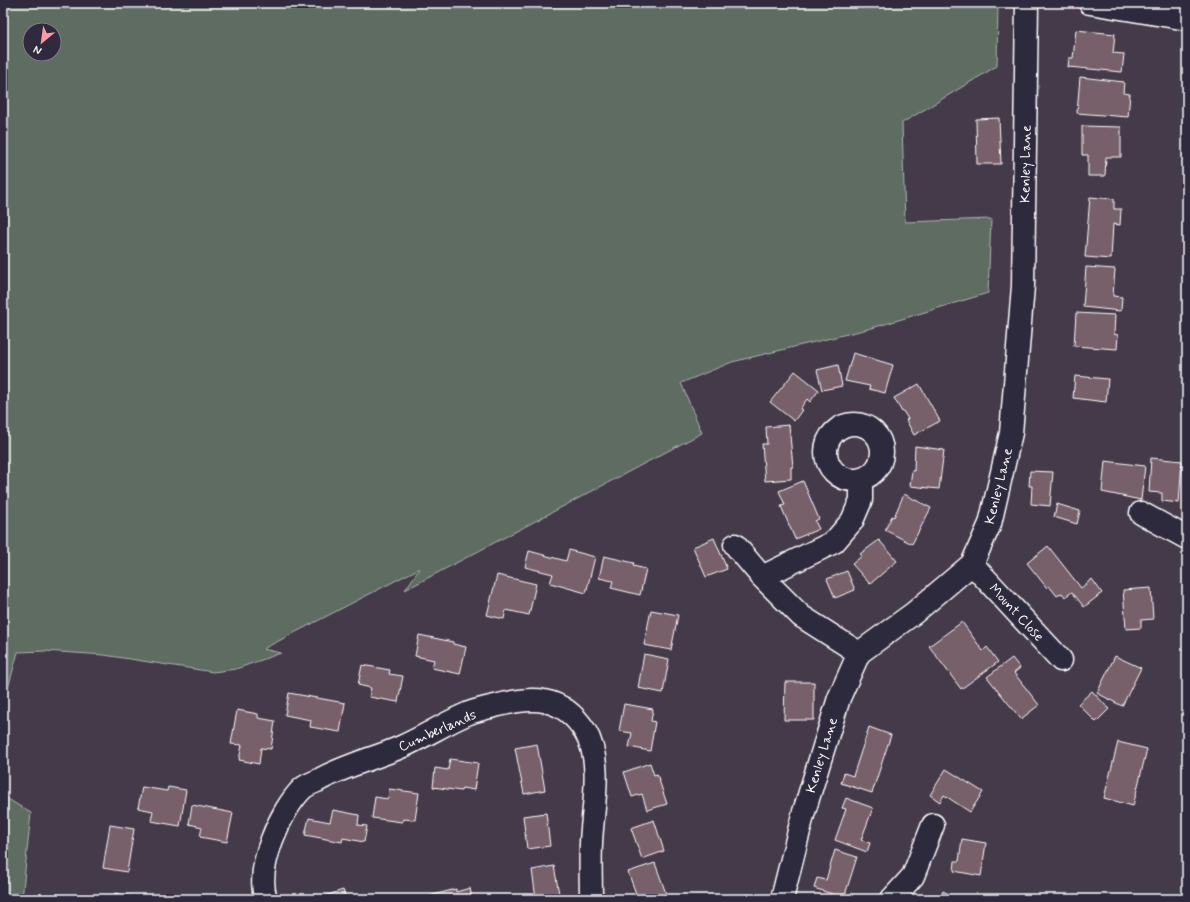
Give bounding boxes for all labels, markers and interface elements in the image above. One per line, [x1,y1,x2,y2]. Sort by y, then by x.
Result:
north arrow [22,22,62,62]
text: N [31,42,44,58]
street label: Kenley Lane [1016,125,1036,203]
street label: Kenley Lane [981,446,1017,526]
street label: Mount Close [985,580,1048,645]
street label: Cumberlands [396,706,479,756]
street label: Kenley Lane [802,715,842,795]

